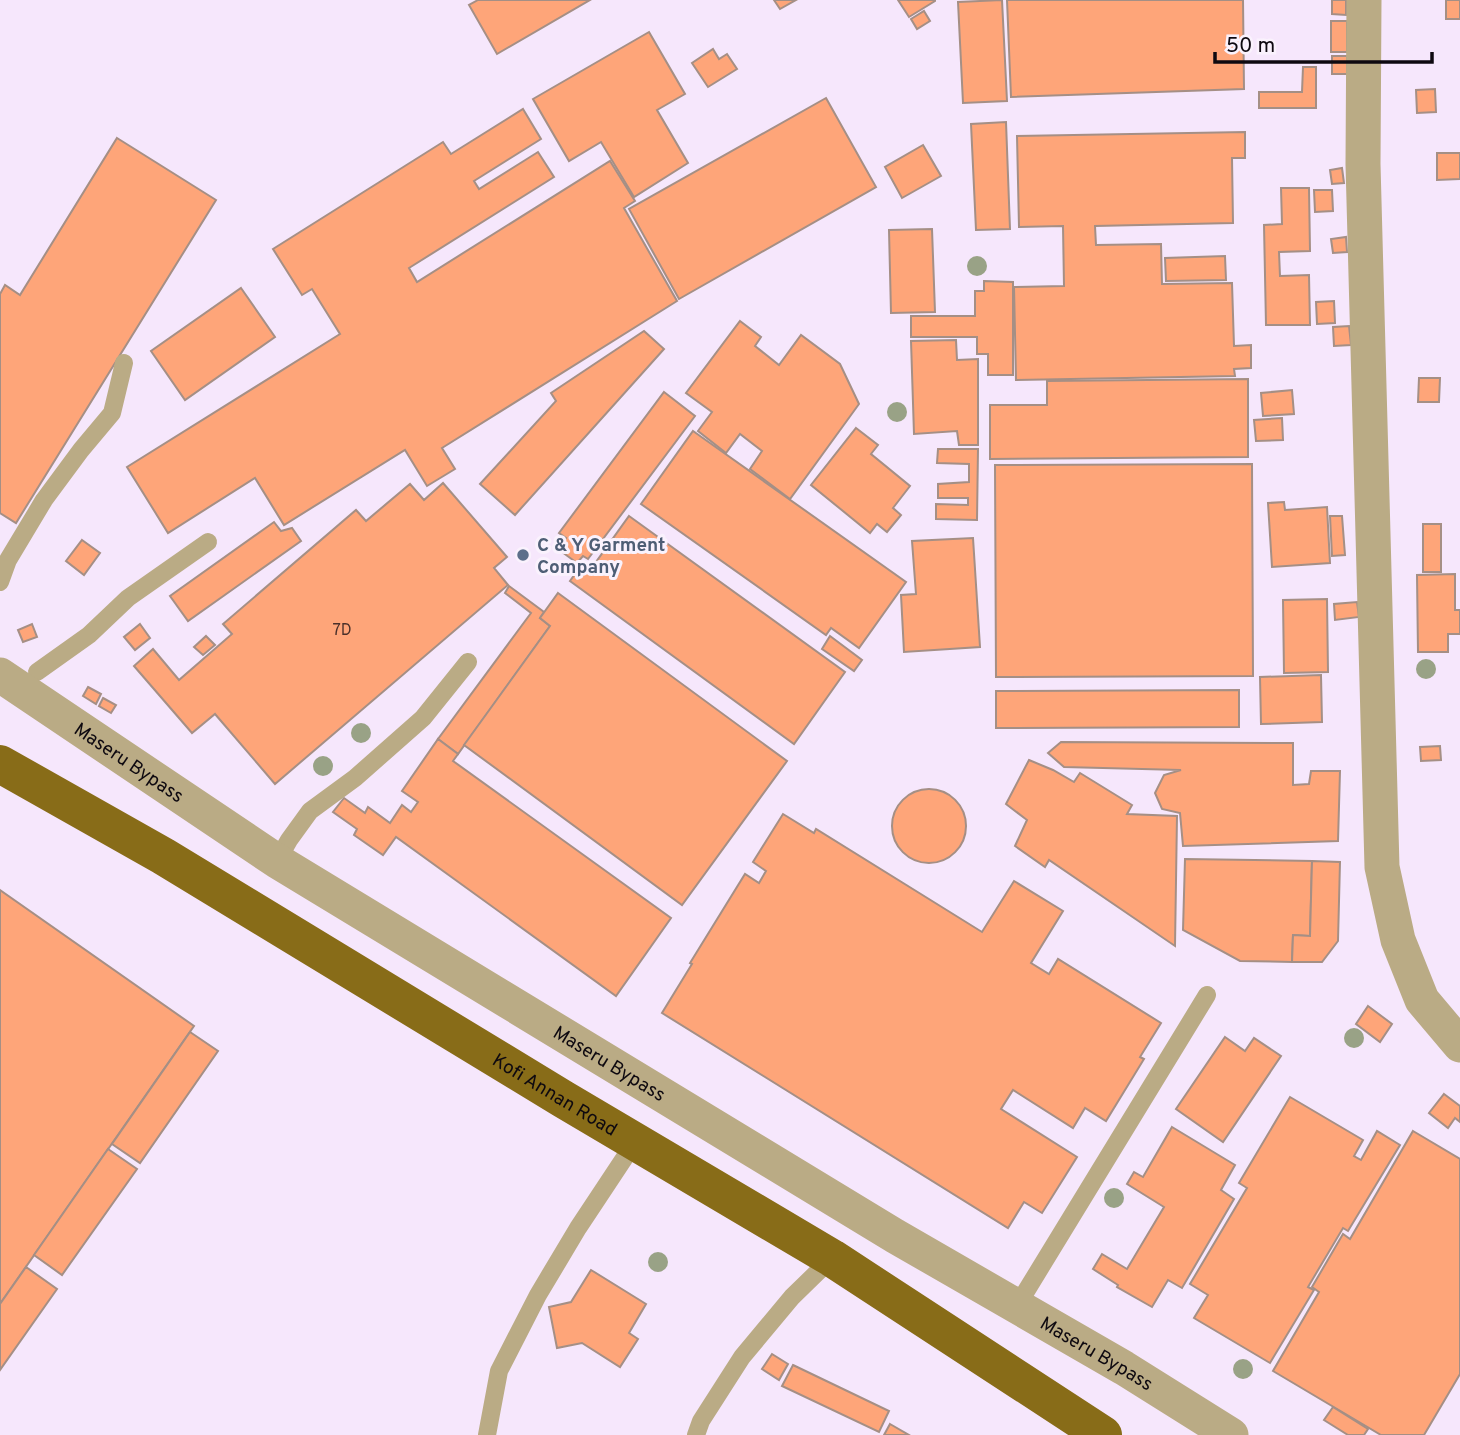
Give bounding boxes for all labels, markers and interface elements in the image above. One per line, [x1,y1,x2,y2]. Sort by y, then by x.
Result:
scale bar [1215,21,1432,65]
text: 50 m [1226,33,1275,60]
place label: C & Y Garment Company [537,534,665,580]
marker: C & Y Garment Company [515,547,531,563]
house number: 7D [332,621,352,641]
street label: Maseru Bypass [69,718,188,809]
street label: Maseru Bypass [548,1021,669,1108]
street label: Kofi Annan Road [487,1049,621,1142]
street label: Maseru Bypass [1035,1312,1157,1397]

